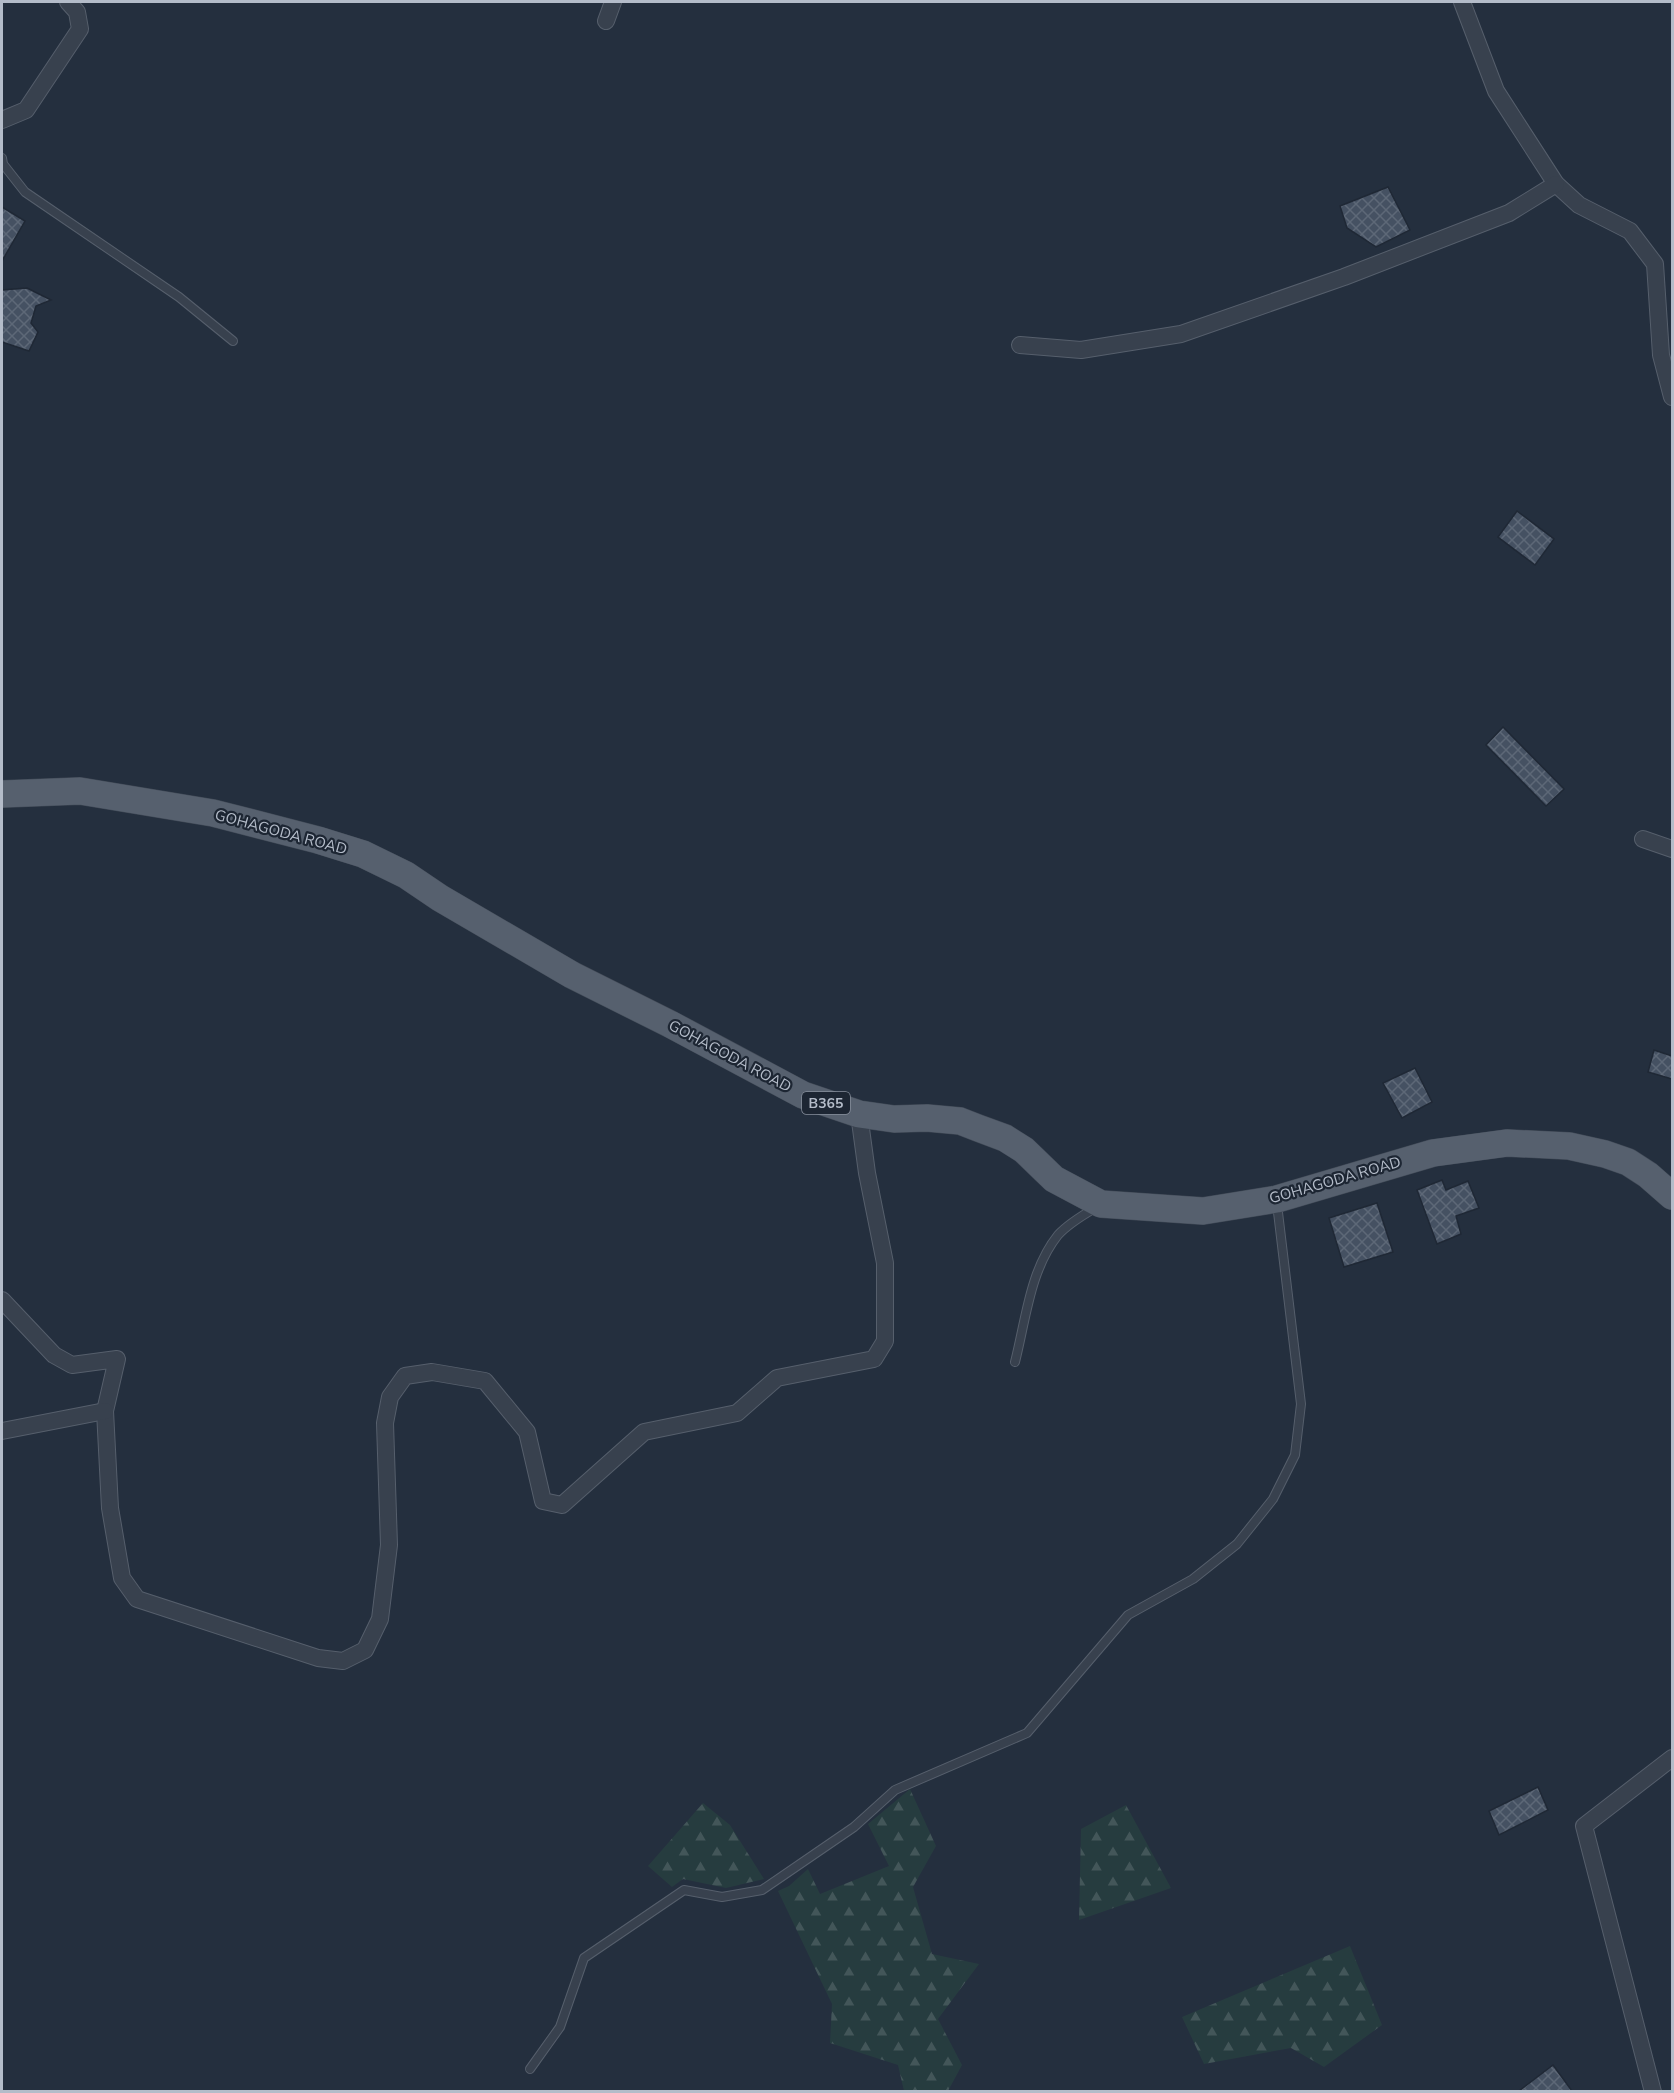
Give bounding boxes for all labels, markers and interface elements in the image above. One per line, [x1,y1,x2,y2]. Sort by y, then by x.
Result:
street label: GOHAGODA ROAD [213,805,349,859]
street label: GOHAGODA ROAD [665,1015,795,1097]
road number: B365 [802,1092,850,1114]
street label: GOHAGODA ROAD [1267,1152,1403,1208]

